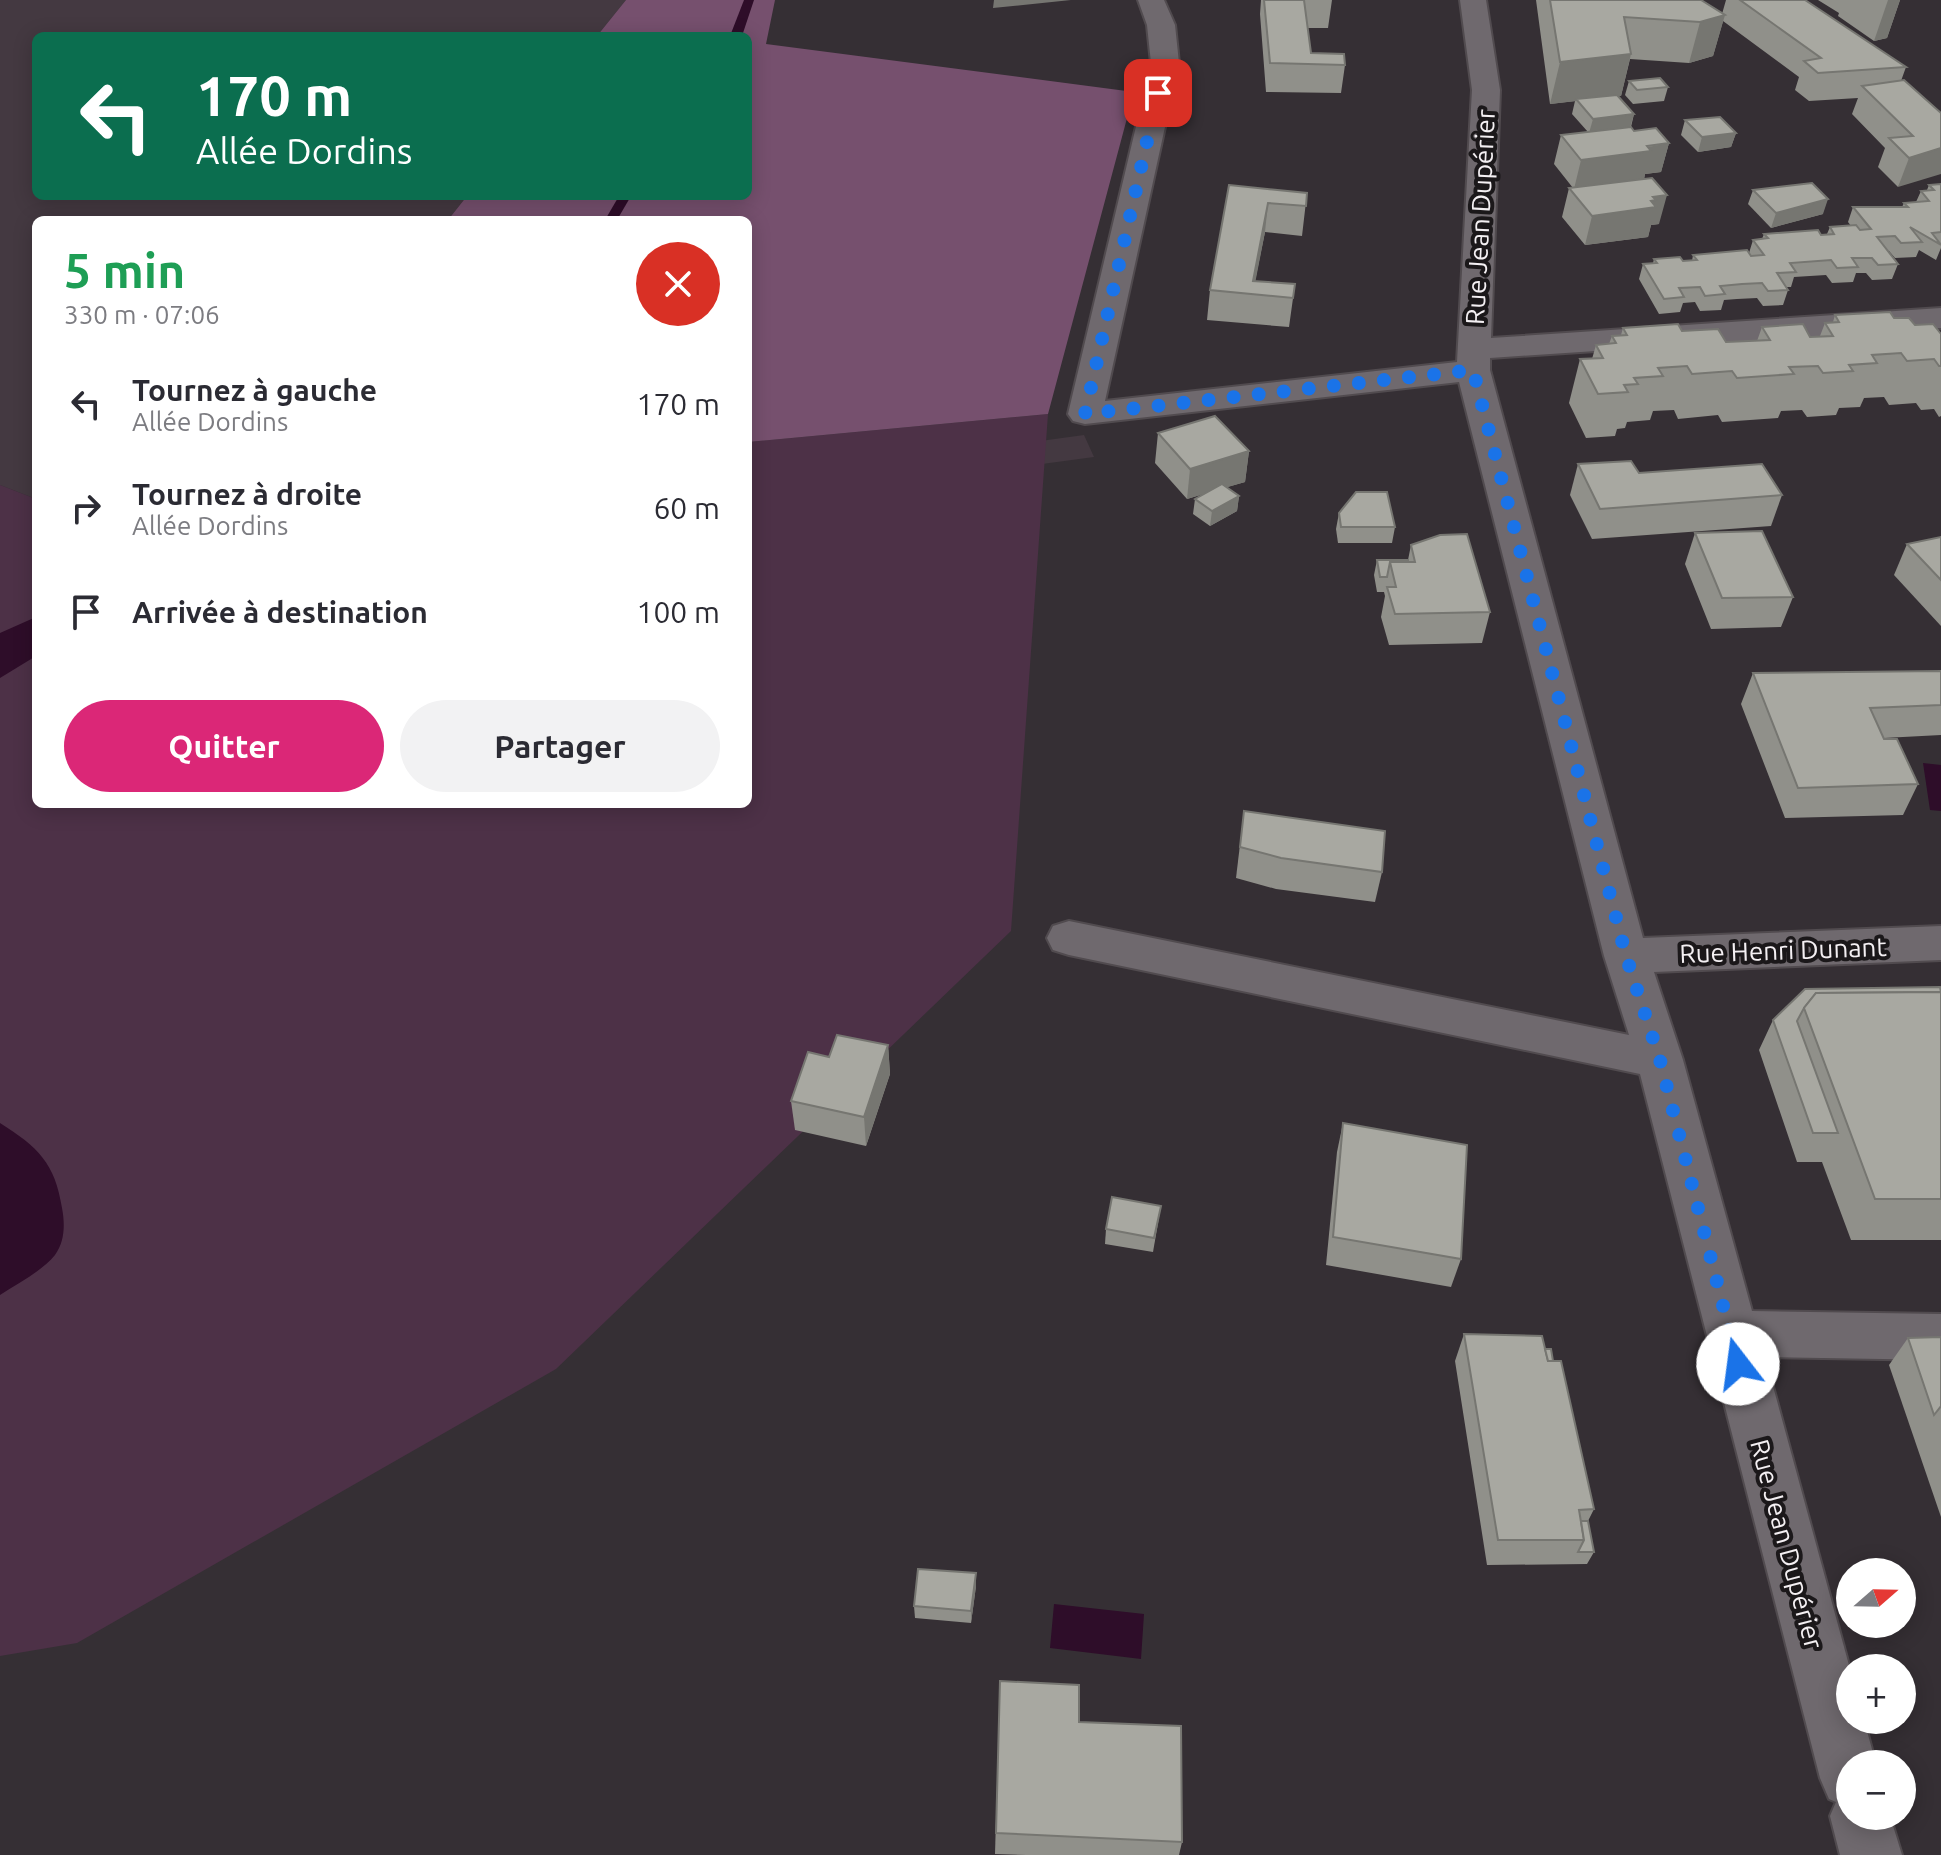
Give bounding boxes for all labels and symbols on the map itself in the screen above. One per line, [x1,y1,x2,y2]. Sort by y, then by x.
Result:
pin [1124,59,1192,127]
street label: Rue Jean Dupérier [1460,108,1500,326]
street label: Rue Henri Dunant [1679,932,1887,968]
position arrow [1696,1322,1780,1406]
street label: Rue Jean Dupérier [1745,1436,1829,1652]
north arrow [1836,1558,1916,1638]

